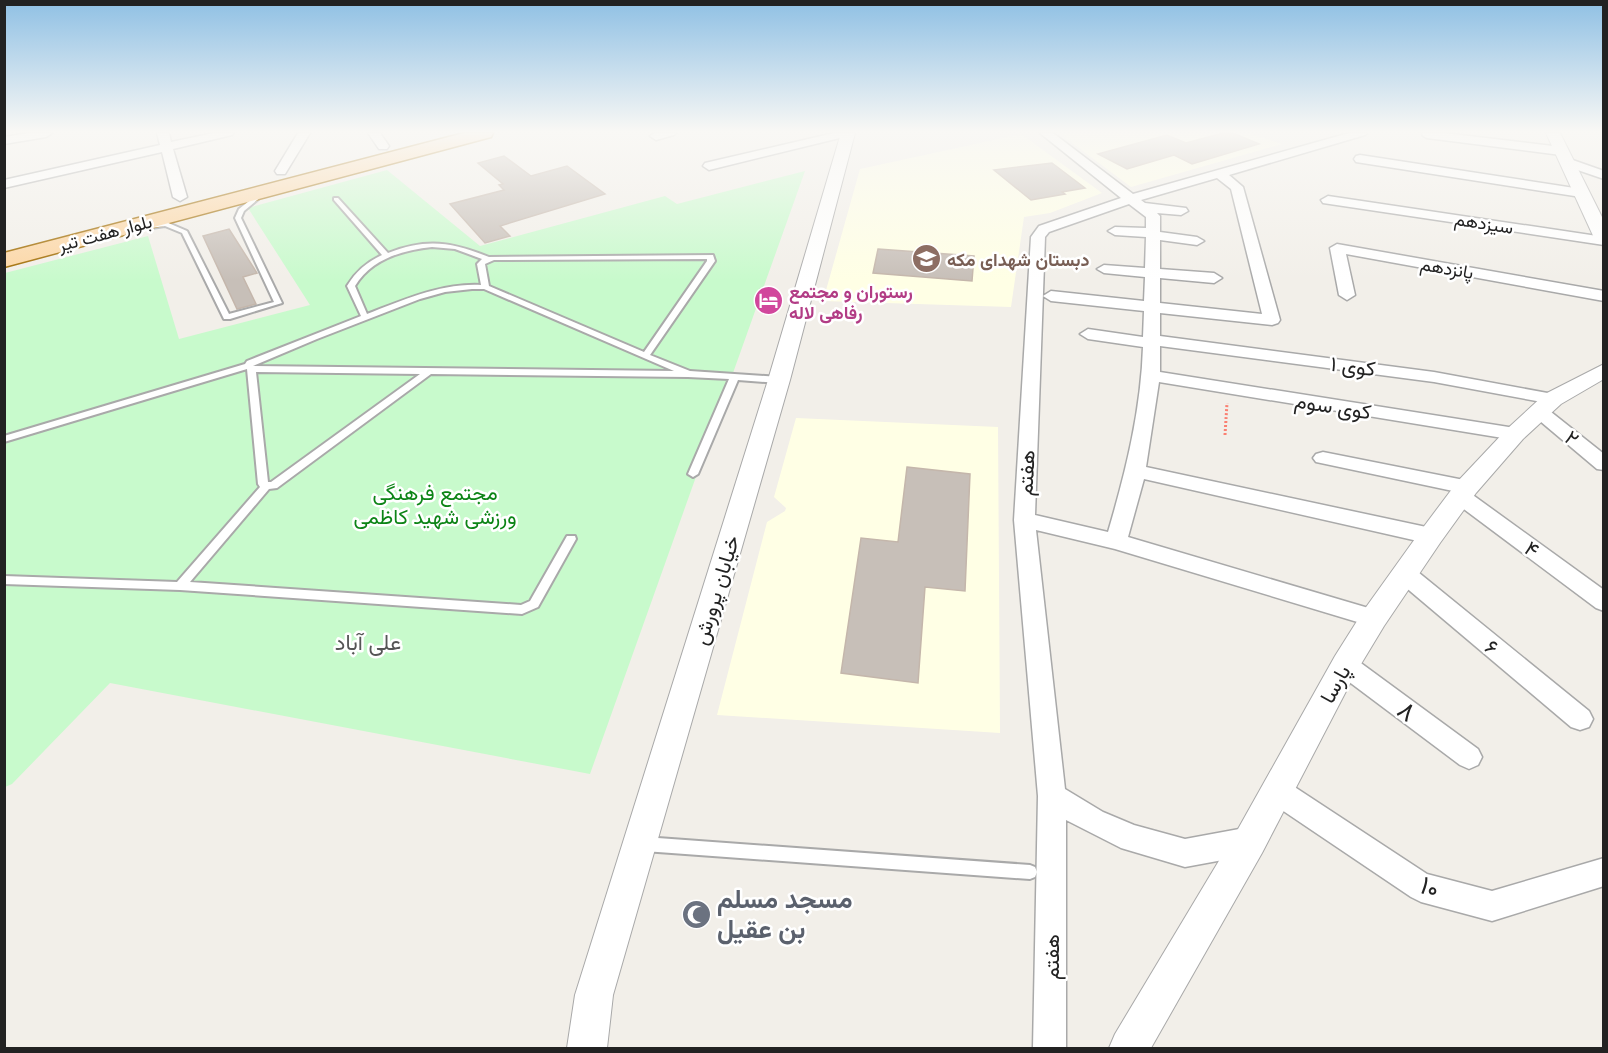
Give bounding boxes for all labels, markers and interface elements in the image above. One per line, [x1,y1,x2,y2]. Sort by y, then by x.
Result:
street label: سیزدهم [1453,207,1515,240]
street label: بلوار هفت تیر [54,209,155,257]
school or university icon: دبستان شهدای مکه [910,243,942,275]
place label: دبستان شهدای مکه [947,248,1089,271]
street label: پانزدهم [1418,252,1475,285]
place label: رستوران و مجتمع رفاهی لاله [789,280,913,324]
hotel icon: رستوران و مجتمع رفاهی لاله [752,285,784,317]
street label: کوی ۱ [1329,350,1377,382]
street label: کوی سوم [1293,387,1373,426]
street label: ۲ [1559,424,1585,452]
street label: هفتم [1011,449,1042,497]
park label: مجتمع فرهنگی ورزشی شهید کاظمی [353,479,517,530]
street label: خیابان پرورش [687,532,746,648]
street label: ۴ [1519,535,1545,563]
district label: علی آباد [335,628,401,656]
street label: ۶ [1479,633,1505,661]
street label: پارسا [1314,660,1357,708]
street label: ۸ [1391,693,1423,729]
street label: ۱۰ [1415,868,1445,906]
place label: مسجد مسلم بن عقیل [717,882,853,946]
mosque icon: مسجد مسلم بن عقیل [680,898,712,930]
street label: هفتم [1038,934,1066,980]

